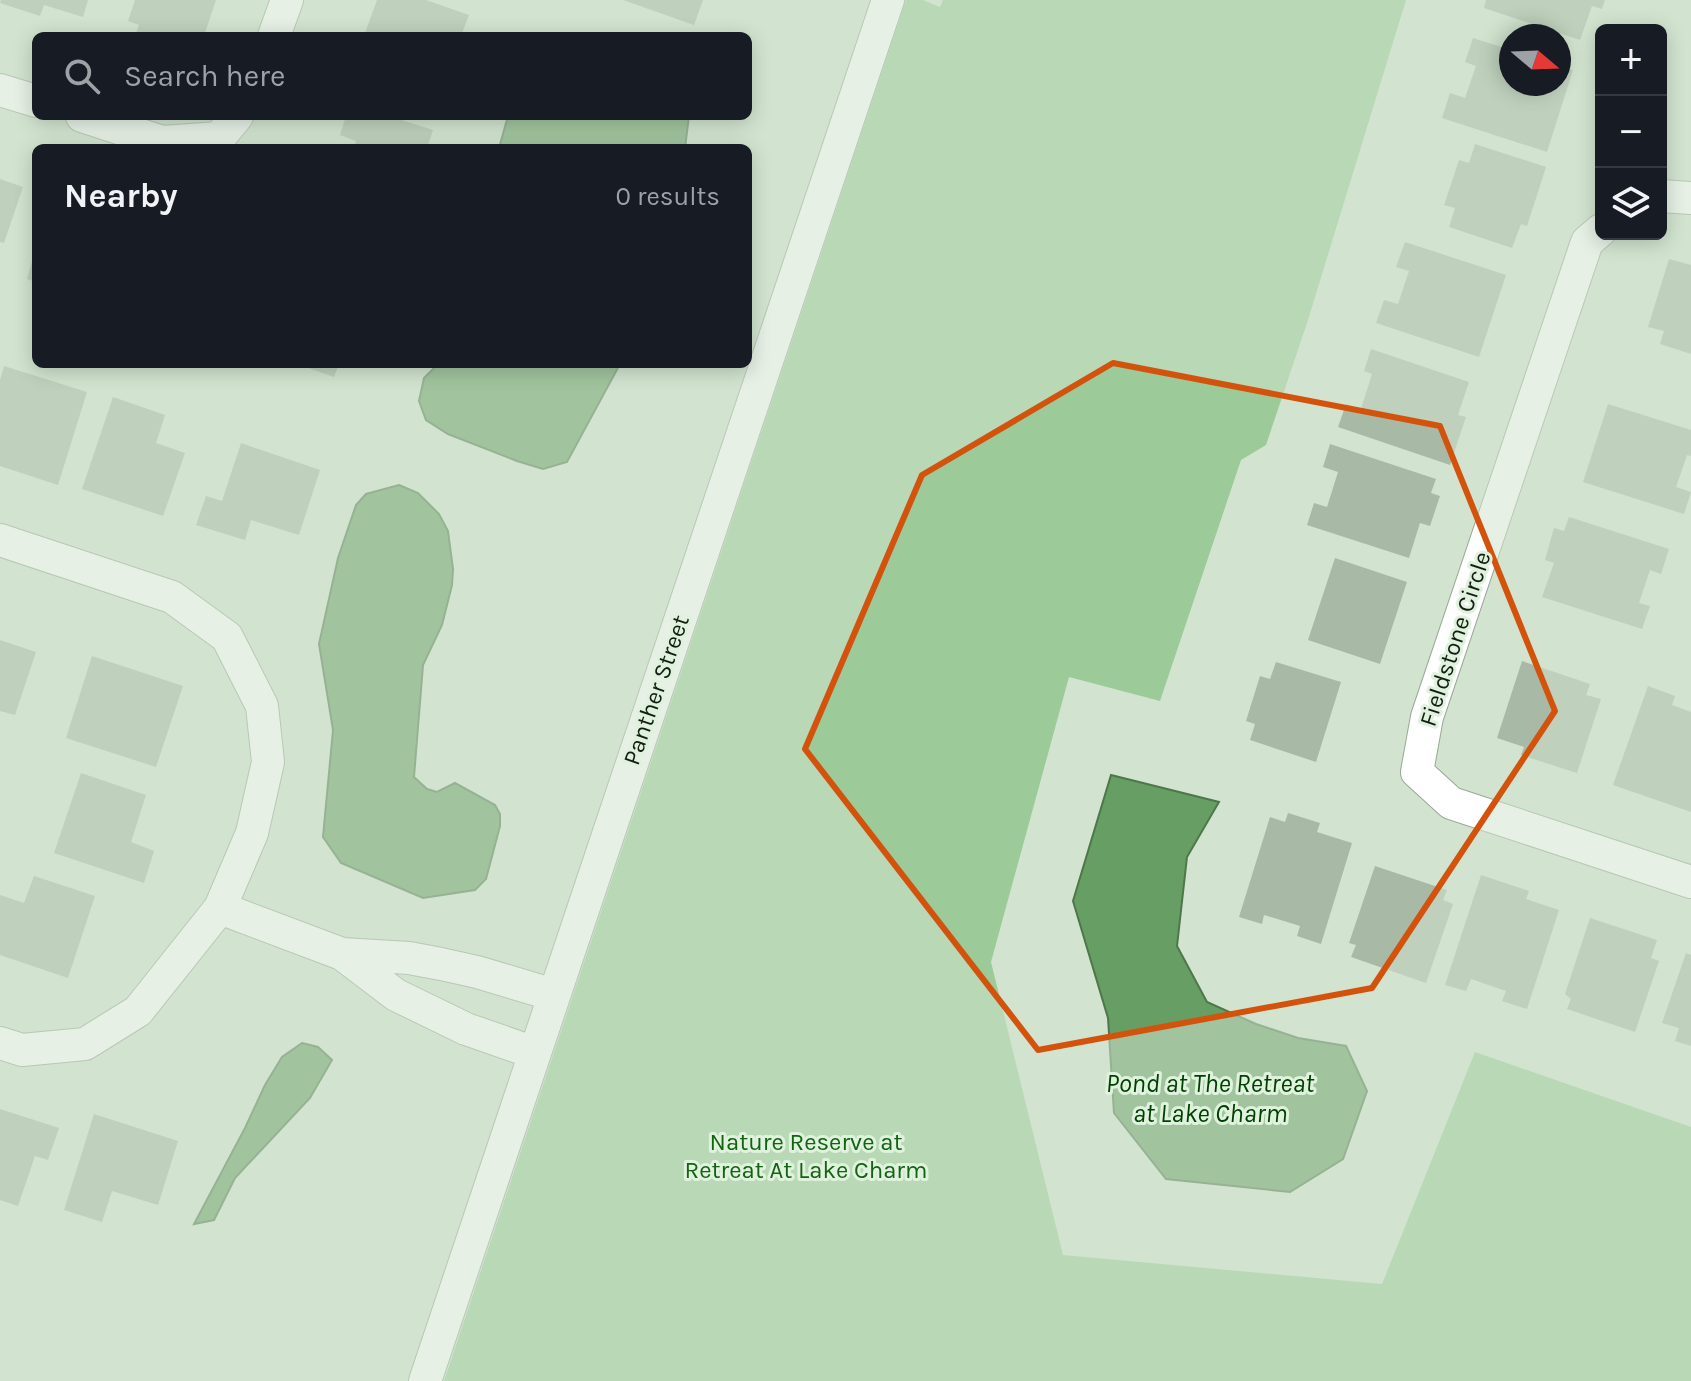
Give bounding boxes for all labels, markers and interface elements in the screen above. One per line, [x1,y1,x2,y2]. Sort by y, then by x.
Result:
north arrow [1499,24,1571,96]
map controls [1595,24,1667,240]
button: + [1595,24,1667,96]
search box [32,32,752,120]
icon: search [60,54,104,98]
text: Search here [124,58,285,94]
button: − [1595,96,1667,168]
button: layers [1595,168,1667,240]
text: Nearby [64,176,178,216]
text: 0 results [616,181,720,212]
street label: Fieldstone Circle [1414,548,1496,730]
street label: Panther Street [617,611,695,769]
water label: Pond at The Retreat at Lake Charm [1106,1068,1315,1129]
park label: Nature Reserve at Retreat At Lake Charm [684,1128,928,1184]

